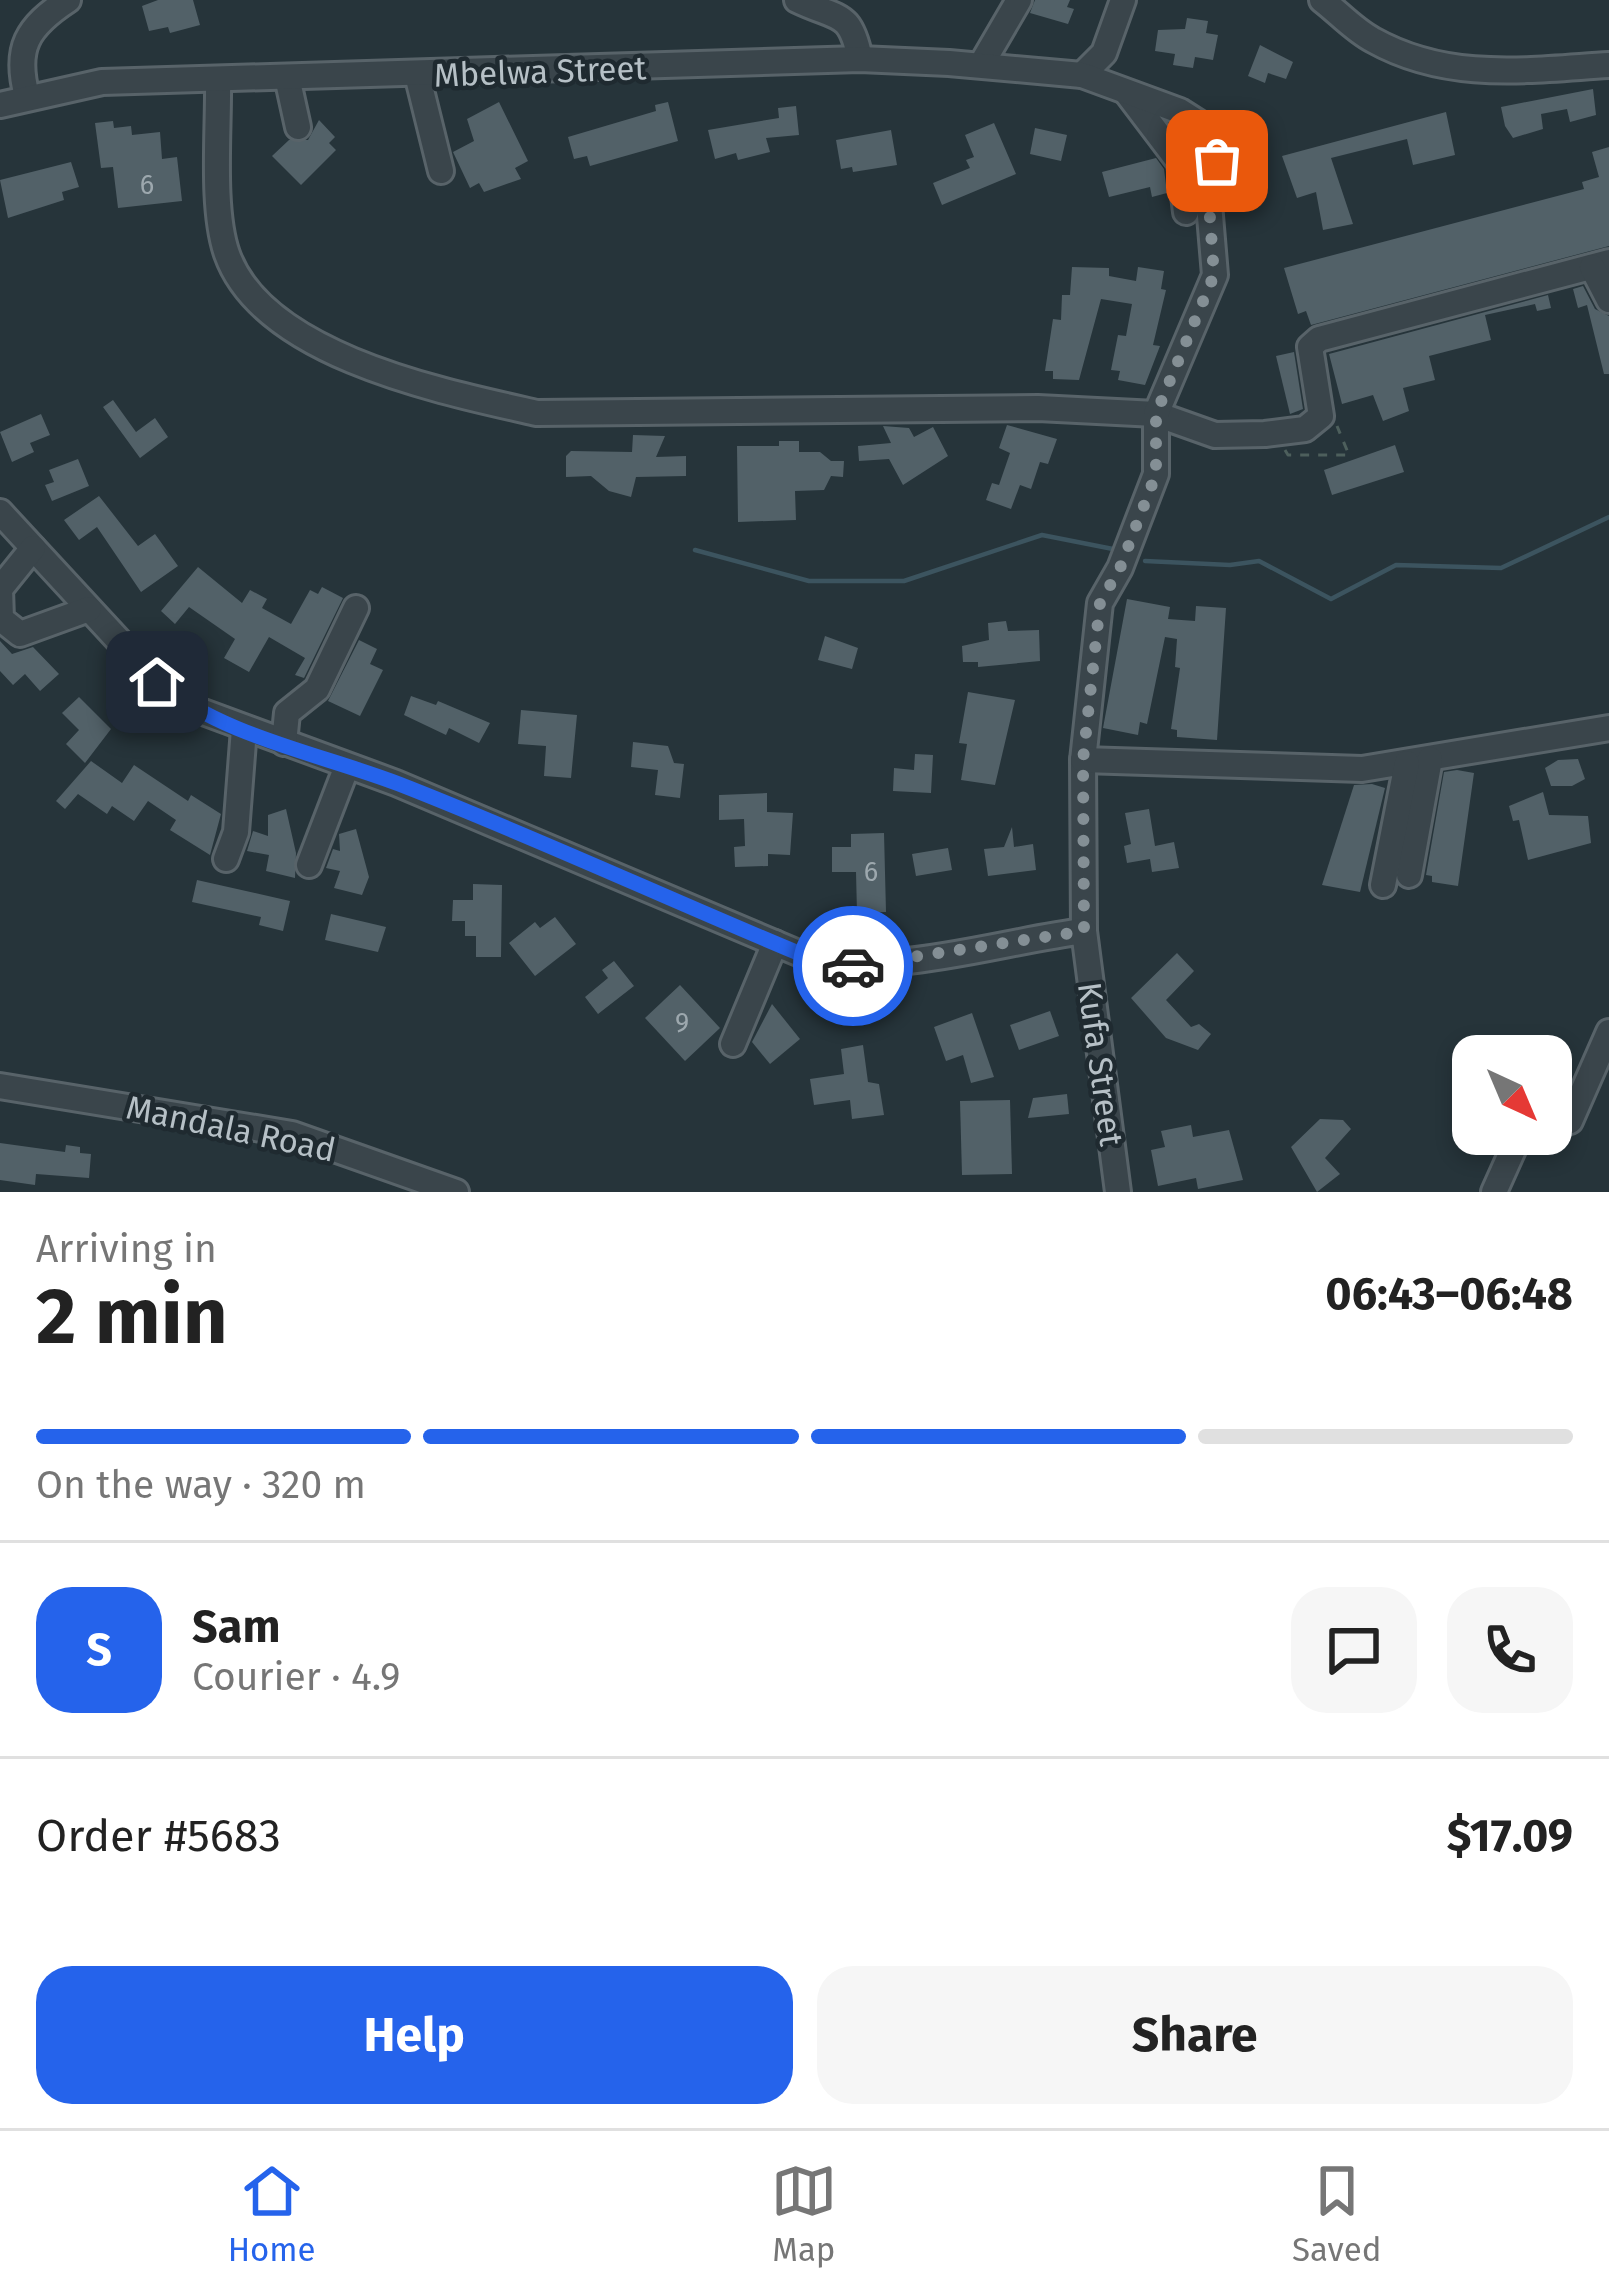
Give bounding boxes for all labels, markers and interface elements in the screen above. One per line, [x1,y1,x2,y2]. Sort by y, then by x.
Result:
street label: Mbelwa Street [433,48,647,96]
pin [1166,110,1268,212]
icon: bag [1184,128,1250,194]
house number: 6 [140,169,154,201]
pin [106,631,208,733]
icon: home [124,649,190,715]
house number: 6 [864,856,878,888]
courier [793,906,913,1026]
icon: car [820,933,886,999]
street label: Kufa Street [1069,980,1131,1149]
house number: 9 [675,1007,689,1039]
north arrow [1452,1035,1572,1155]
map controls [1452,1035,1572,1155]
street label: Mandala Road [123,1087,339,1171]
text: Arriving in [36,1226,217,1272]
text: 06:43–06:48 [1325,1267,1573,1321]
text: 2 min [36,1270,228,1364]
text: On the way · 320 m [36,1462,366,1508]
button: chat [1291,1587,1417,1713]
button: phone [1447,1587,1573,1713]
text: Sam [192,1600,280,1654]
text: S [86,1623,112,1677]
text: Courier · 4.9 [192,1654,401,1700]
text: Order #5683 [36,1809,281,1863]
text: $17.09 [1447,1809,1573,1863]
button: Help [36,1966,793,2104]
button: Share [817,1966,1573,2104]
tab: Home [228,2158,316,2270]
tab: Map [771,2158,837,2270]
tab: Saved [1292,2158,1381,2270]

